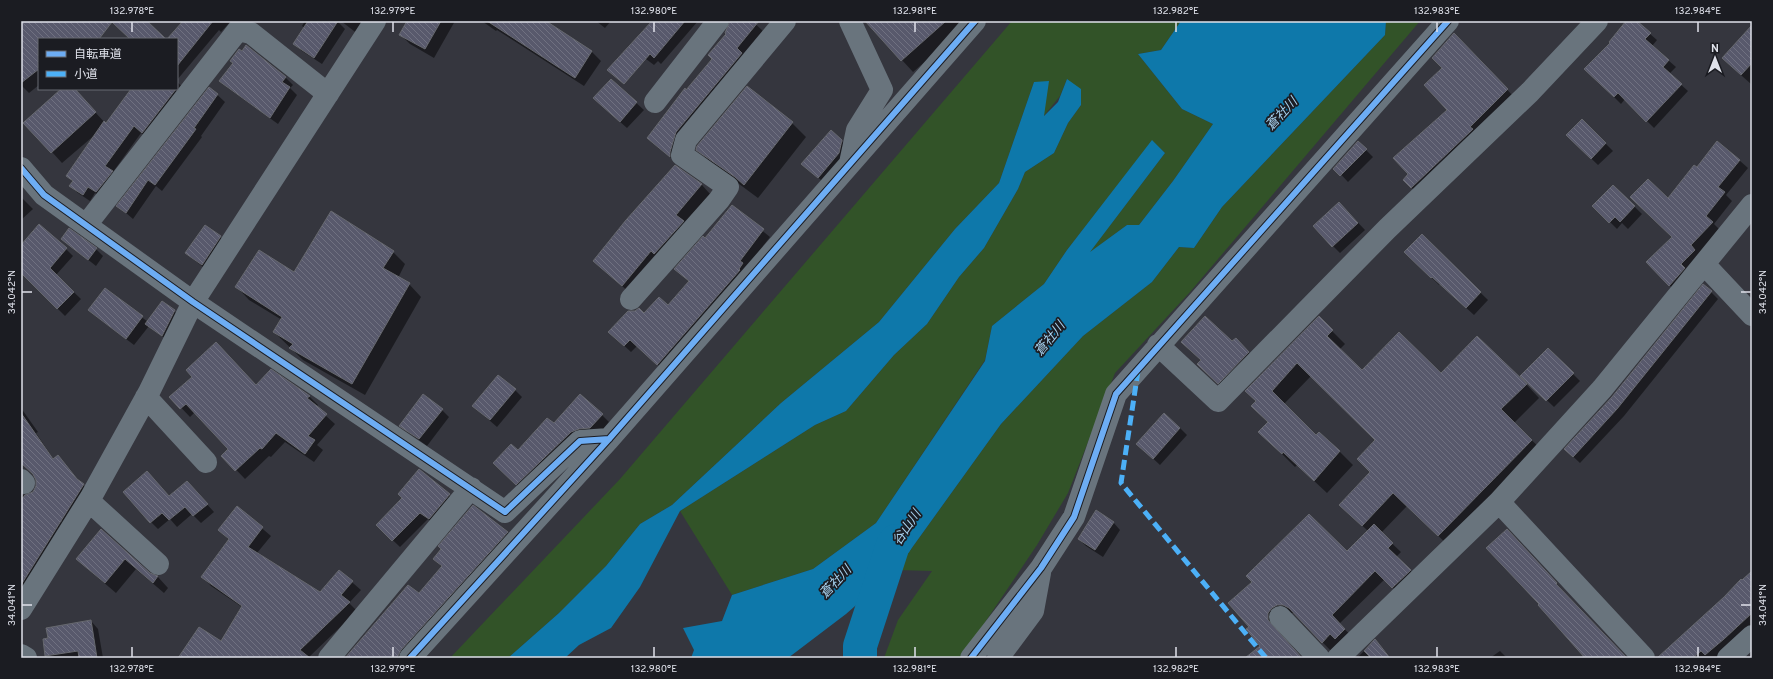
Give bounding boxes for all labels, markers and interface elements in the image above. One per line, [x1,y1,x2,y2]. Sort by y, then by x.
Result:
text: 132.978°E [110,5,154,18]
text: 132.979°E [371,5,415,18]
text: 132.980°E [631,5,677,18]
text: 132.981°E [893,5,937,18]
text: 132.982°E [1153,5,1199,18]
text: 132.983°E [1414,5,1460,18]
text: 132.984°E [1675,5,1721,18]
legend [38,38,178,90]
north arrow [1695,38,1735,78]
text: N [1711,42,1719,56]
text: 自転車道 [74,47,122,63]
text: 小道 [74,67,98,83]
water label: 蒼社川 [1263,93,1303,134]
text: 34.042°N [6,270,19,314]
text: 34.042°N [1757,270,1770,314]
water label: 蒼社川 [1032,318,1070,359]
water label: 谷山川 [890,506,926,549]
water label: 蒼社川 [817,561,857,602]
text: 34.041°N [6,584,19,626]
text: 34.041°N [1757,584,1770,626]
text: 132.978°E [110,663,154,676]
text: 132.979°E [371,663,415,676]
text: 132.980°E [631,663,677,676]
text: 132.981°E [893,663,937,676]
text: 132.982°E [1153,663,1199,676]
text: 132.983°E [1414,663,1460,676]
text: 132.984°E [1675,663,1721,676]

